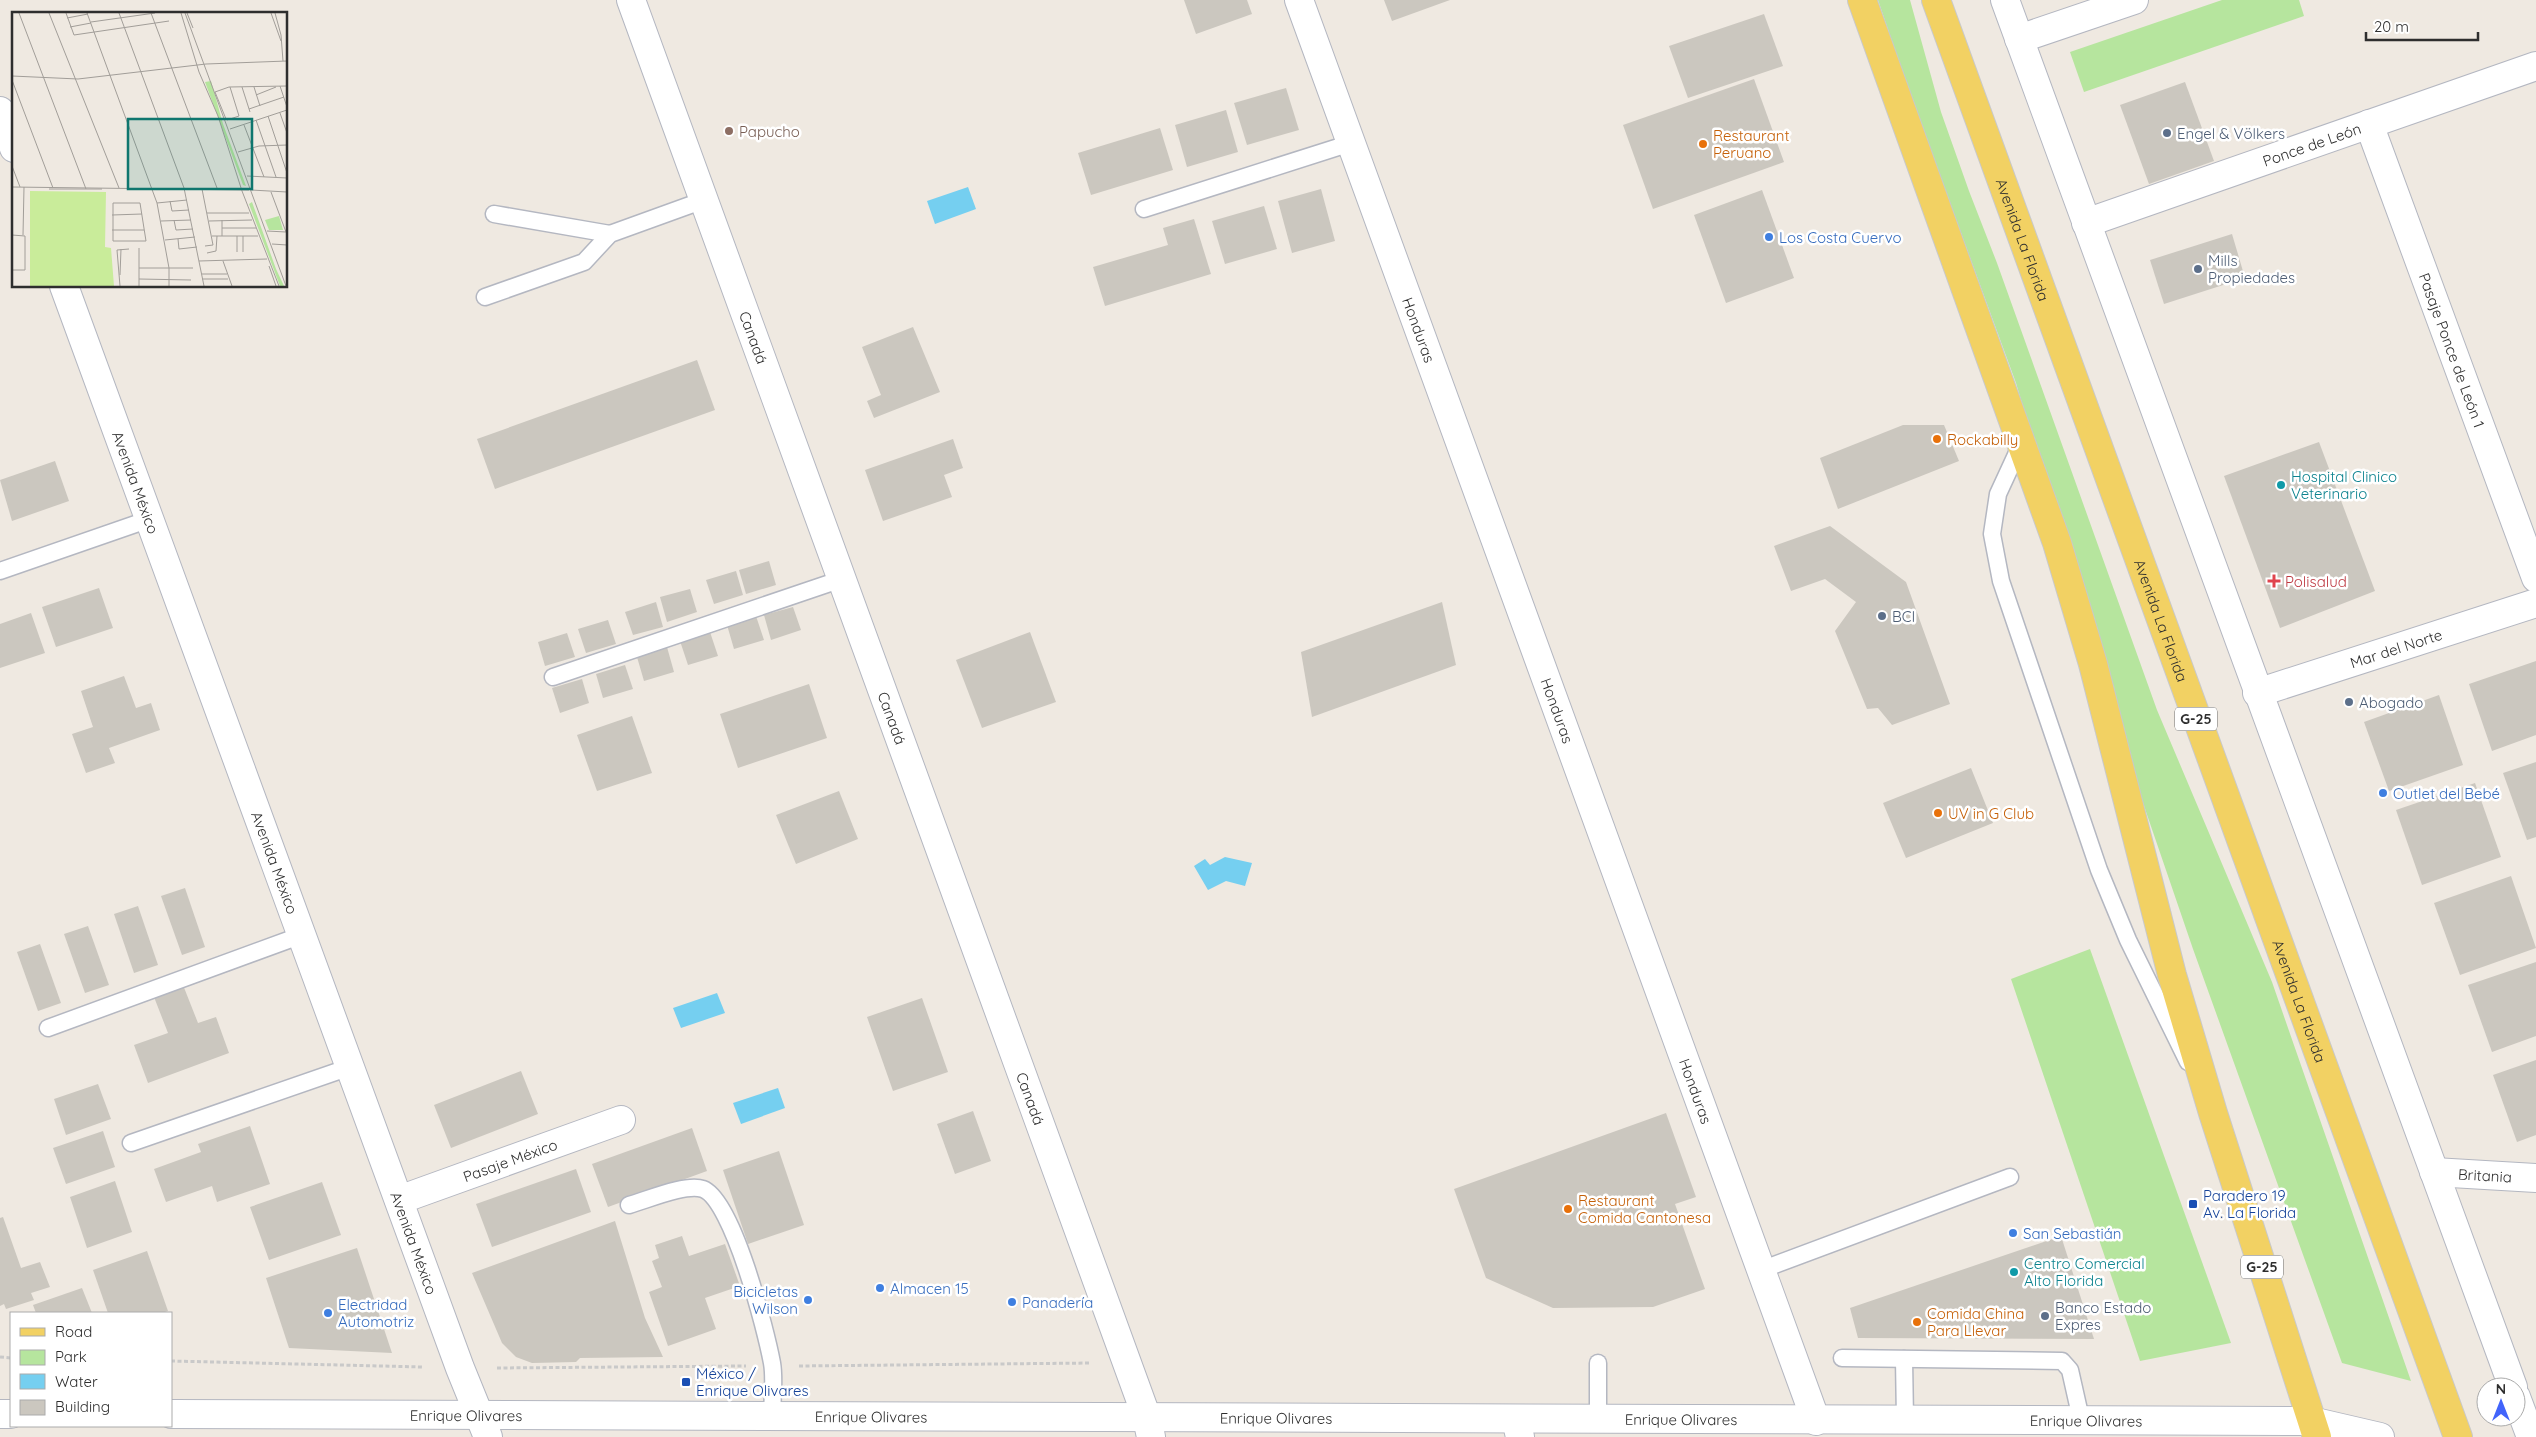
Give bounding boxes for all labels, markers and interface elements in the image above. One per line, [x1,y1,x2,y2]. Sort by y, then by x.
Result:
scale bar [2366,10,2478,42]
inset map [12,12,288,288]
text: 20 m [2374,17,2409,36]
street label: Ponce de León [2260,118,2363,170]
place label: Papucho [739,122,800,141]
place label: Engel & Völkers [2177,124,2285,143]
marker: Papucho [723,125,735,137]
place label: Restaurant Peruano [1713,126,1790,162]
marker: Engel & Völkers [2161,127,2173,139]
marker: Restaurant Peruano [1697,138,1709,150]
street label: Avenida La Florida [1992,176,2054,304]
place label: Los Costa Cuervo [1779,228,1902,247]
marker: Los Costa Cuervo [1763,231,1775,243]
place label: Mills Propiedades [2208,251,2295,287]
marker: Mills Propiedades [2192,263,2204,275]
street label: Pasaje Ponce de León 1 [2415,270,2489,430]
street label: Honduras [1398,295,1440,365]
street label: Canadá [735,308,772,366]
street label: Avenida México [108,428,163,536]
place label: Rockabilly [1947,430,2018,449]
marker: Rockabilly [1931,433,1943,445]
place label: Hospital Clinico Veterinario [2291,467,2397,503]
marker: Hospital Clinico Veterinario [2275,479,2287,491]
street label: Avenida La Florida [2130,556,2192,684]
place label: Polisalud [2285,572,2347,591]
marker: Polisalud [2267,574,2281,588]
place label: BCI [1892,607,1915,626]
marker: BCI [1876,610,1888,622]
street label: Mar del Norte [2347,624,2444,672]
street label: Honduras [1537,675,1578,746]
street label: Canadá [874,689,911,747]
place label: Abogado [2359,693,2423,712]
marker: Abogado [2343,696,2355,708]
road number: G-25 [2175,708,2217,731]
place label: Outlet del Bebé [2393,784,2500,803]
marker: Outlet del Bebé [2377,787,2389,799]
place label: UV in G Club [1948,804,2034,823]
marker: UV in G Club [1932,807,1944,819]
street label: Avenida México [248,809,303,917]
street label: Avenida La Florida [2269,937,2331,1065]
street label: Honduras [1675,1056,1717,1126]
street label: Canadá [1012,1070,1049,1128]
street label: Pasaje México [460,1134,560,1186]
street label: Britania [2457,1164,2512,1186]
place label: Paradero 19 Av. La Florida [2203,1186,2296,1222]
street label: Avenida México [387,1189,442,1297]
place label: Restaurant Comida Cantonesa [1578,1191,1711,1227]
marker: Paradero 19 Av. La Florida [2187,1198,2199,1210]
marker: Restaurant Comida Cantonesa [1562,1203,1574,1215]
place label: San Sebastián [2023,1224,2121,1243]
marker: San Sebastián [2007,1227,2019,1239]
place label: Centro Comercial Alto Florida [2024,1254,2145,1290]
road number: G-25 [2241,1256,2283,1278]
marker: Centro Comercial Alto Florida [2008,1266,2020,1278]
place label: Almacen 15 [890,1279,969,1298]
place label: Bicicletas Wilson [733,1282,798,1318]
marker: Almacen 15 [874,1282,886,1294]
place label: Panadería [1022,1293,1093,1312]
marker: Bicicletas Wilson [802,1294,814,1306]
place label: Electridad Automotriz [338,1295,414,1331]
marker: Panadería [1006,1296,1018,1308]
place label: Banco Estado Expres [2055,1298,2151,1334]
place label: Comida China Para Llevar [1927,1304,2024,1340]
marker: Electridad Automotriz [322,1307,334,1319]
marker: Banco Estado Expres [2039,1310,2051,1322]
legend [10,1312,172,1427]
marker: Comida China Para Llevar [1911,1316,1923,1328]
text: Road [55,1322,92,1341]
text: Park [55,1347,87,1366]
place label: México / Enrique Olivares [696,1364,808,1400]
text: Water [55,1372,98,1391]
marker: México / Enrique Olivares [680,1376,692,1388]
north arrow [2476,1377,2526,1427]
text: N [2496,1380,2506,1398]
text: Building [55,1397,110,1416]
street label: Enrique Olivares [410,1405,522,1425]
street label: Enrique Olivares [815,1407,927,1426]
street label: Enrique Olivares [1220,1408,1332,1427]
street label: Enrique Olivares [1625,1409,1737,1429]
street label: Enrique Olivares [2030,1411,2142,1430]

